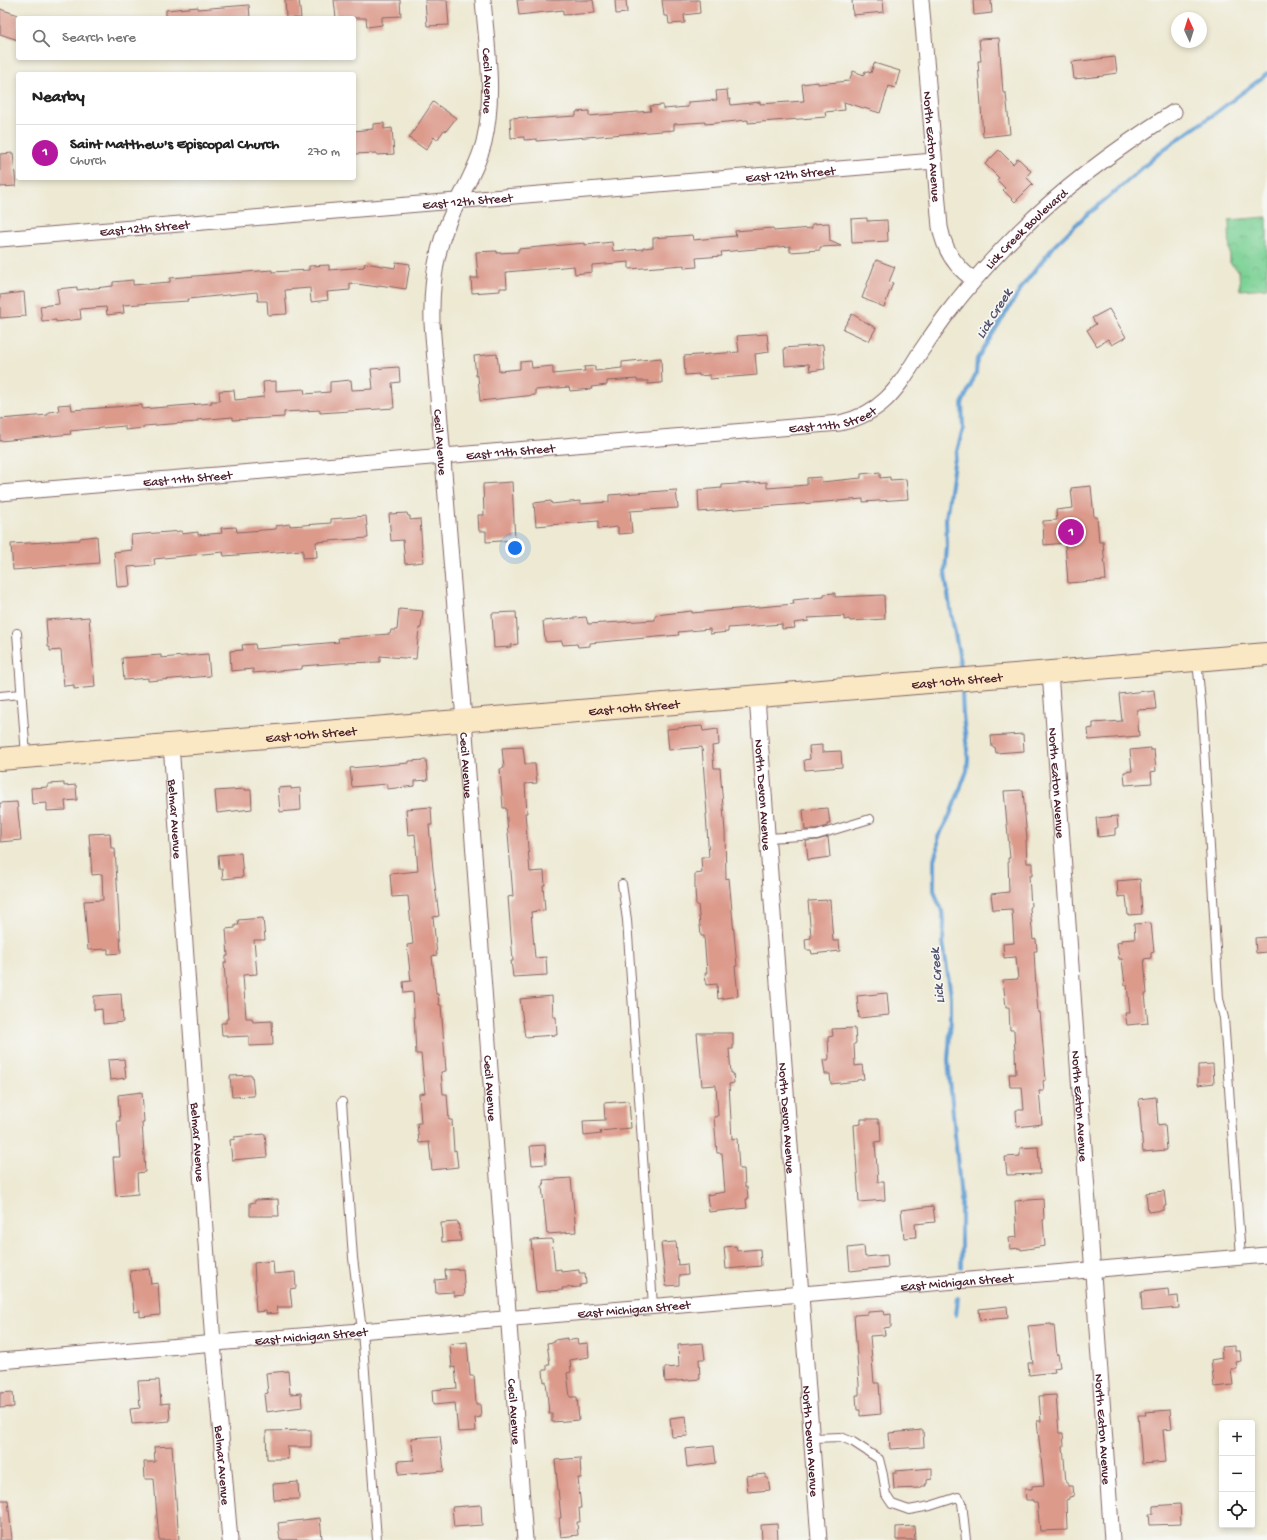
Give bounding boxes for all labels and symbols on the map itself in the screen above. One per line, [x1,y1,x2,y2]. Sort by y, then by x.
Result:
north arrow [1171,12,1207,48]
street label: Cecil Avenue [478,47,495,114]
street label: North Eaton Avenue [919,91,943,203]
street label: East 12th Street [745,164,838,187]
street label: Lick Creek Boulevard [983,186,1072,273]
street label: East 12th Street [422,191,515,214]
street label: East 12th Street [99,218,192,241]
water label: Lick Creek [973,285,1018,342]
street label: East 11th Street [788,403,881,437]
street label: Cecil Avenue [429,409,449,476]
street label: East 11th Street [465,442,557,464]
street label: East 11th Street [143,469,234,491]
pin: 1 [1058,517,1084,547]
your location [505,538,525,558]
street label: East 10th Street [911,671,1005,693]
street label: East 10th Street [588,698,682,720]
street label: East 10th Street [265,724,359,747]
street label: North Eaton Avenue [1044,727,1067,839]
street label: Cecil Avenue [455,732,475,799]
street label: North Devon Avenue [750,739,773,851]
street label: Belmar Avenue [163,778,184,859]
water label: Lick Creek [927,945,950,1004]
street label: North Eaton Avenue [1067,1050,1090,1162]
street label: Cecil Avenue [479,1055,499,1122]
street label: North Devon Avenue [774,1062,797,1174]
street label: Belmar Avenue [186,1101,207,1183]
street label: East Michigan Street [900,1271,1016,1296]
street label: East Michigan Street [577,1298,693,1323]
street label: East Michigan Street [254,1325,370,1350]
street label: North Eaton Avenue [1090,1373,1113,1485]
street label: Cecil Avenue [503,1378,523,1445]
street label: North Devon Avenue [798,1385,821,1498]
street label: Belmar Avenue [210,1424,232,1506]

